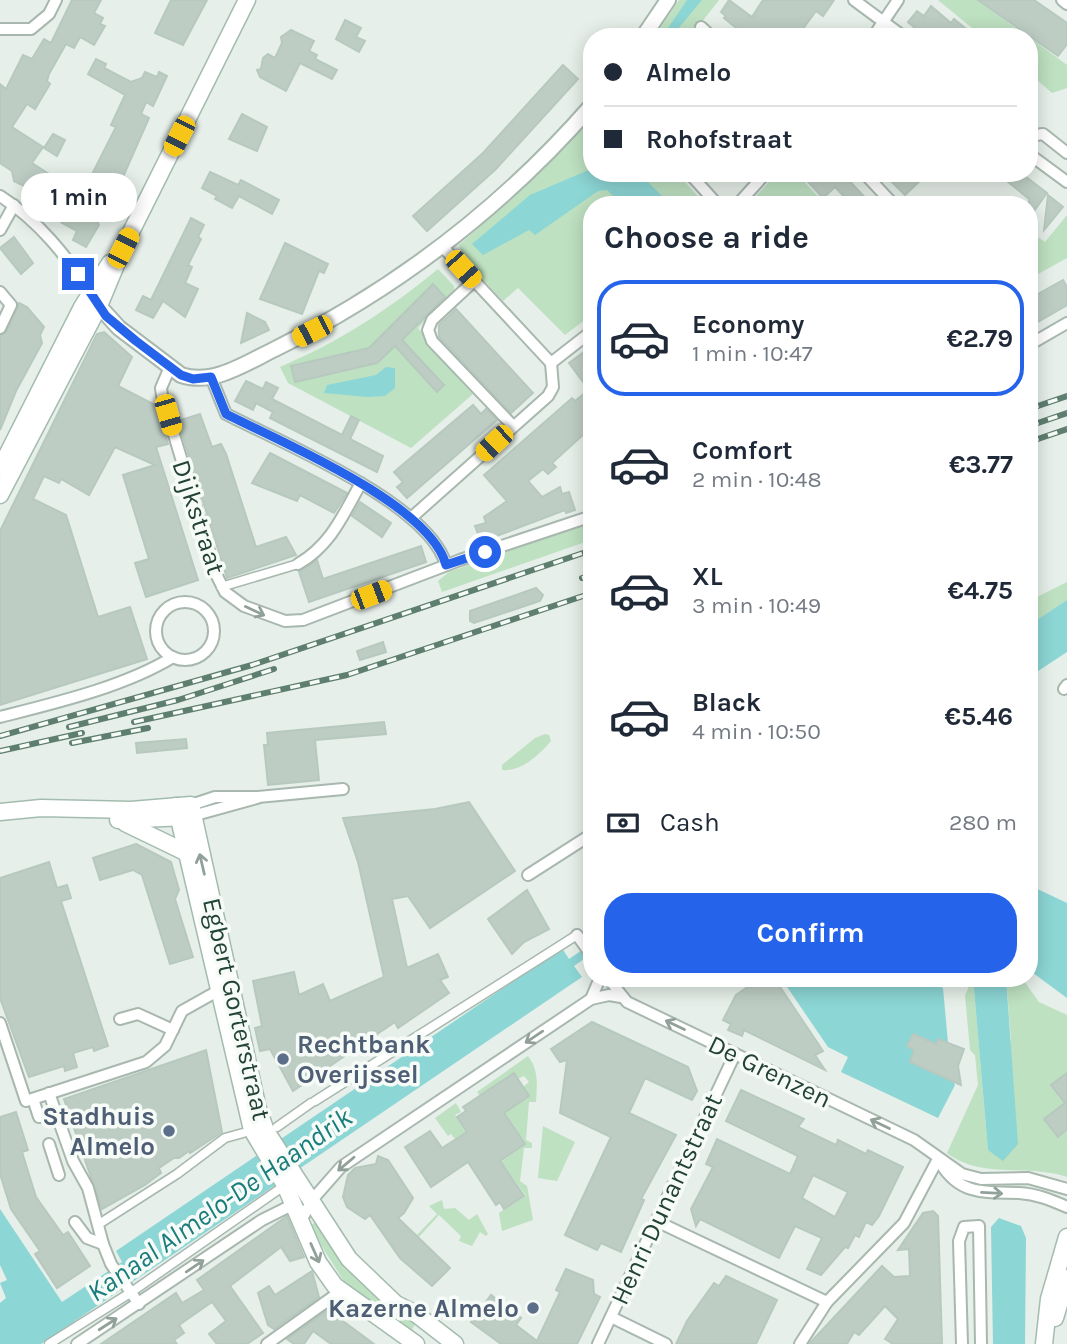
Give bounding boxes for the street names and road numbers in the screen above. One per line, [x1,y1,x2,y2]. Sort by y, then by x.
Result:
street label: Dijkstraat [165,456,232,579]
street label: Egbert Gorterstraat [196,895,277,1124]
street label: De Grenzen [703,1028,836,1115]
street label: Henri Dunantstraat [604,1089,729,1310]

